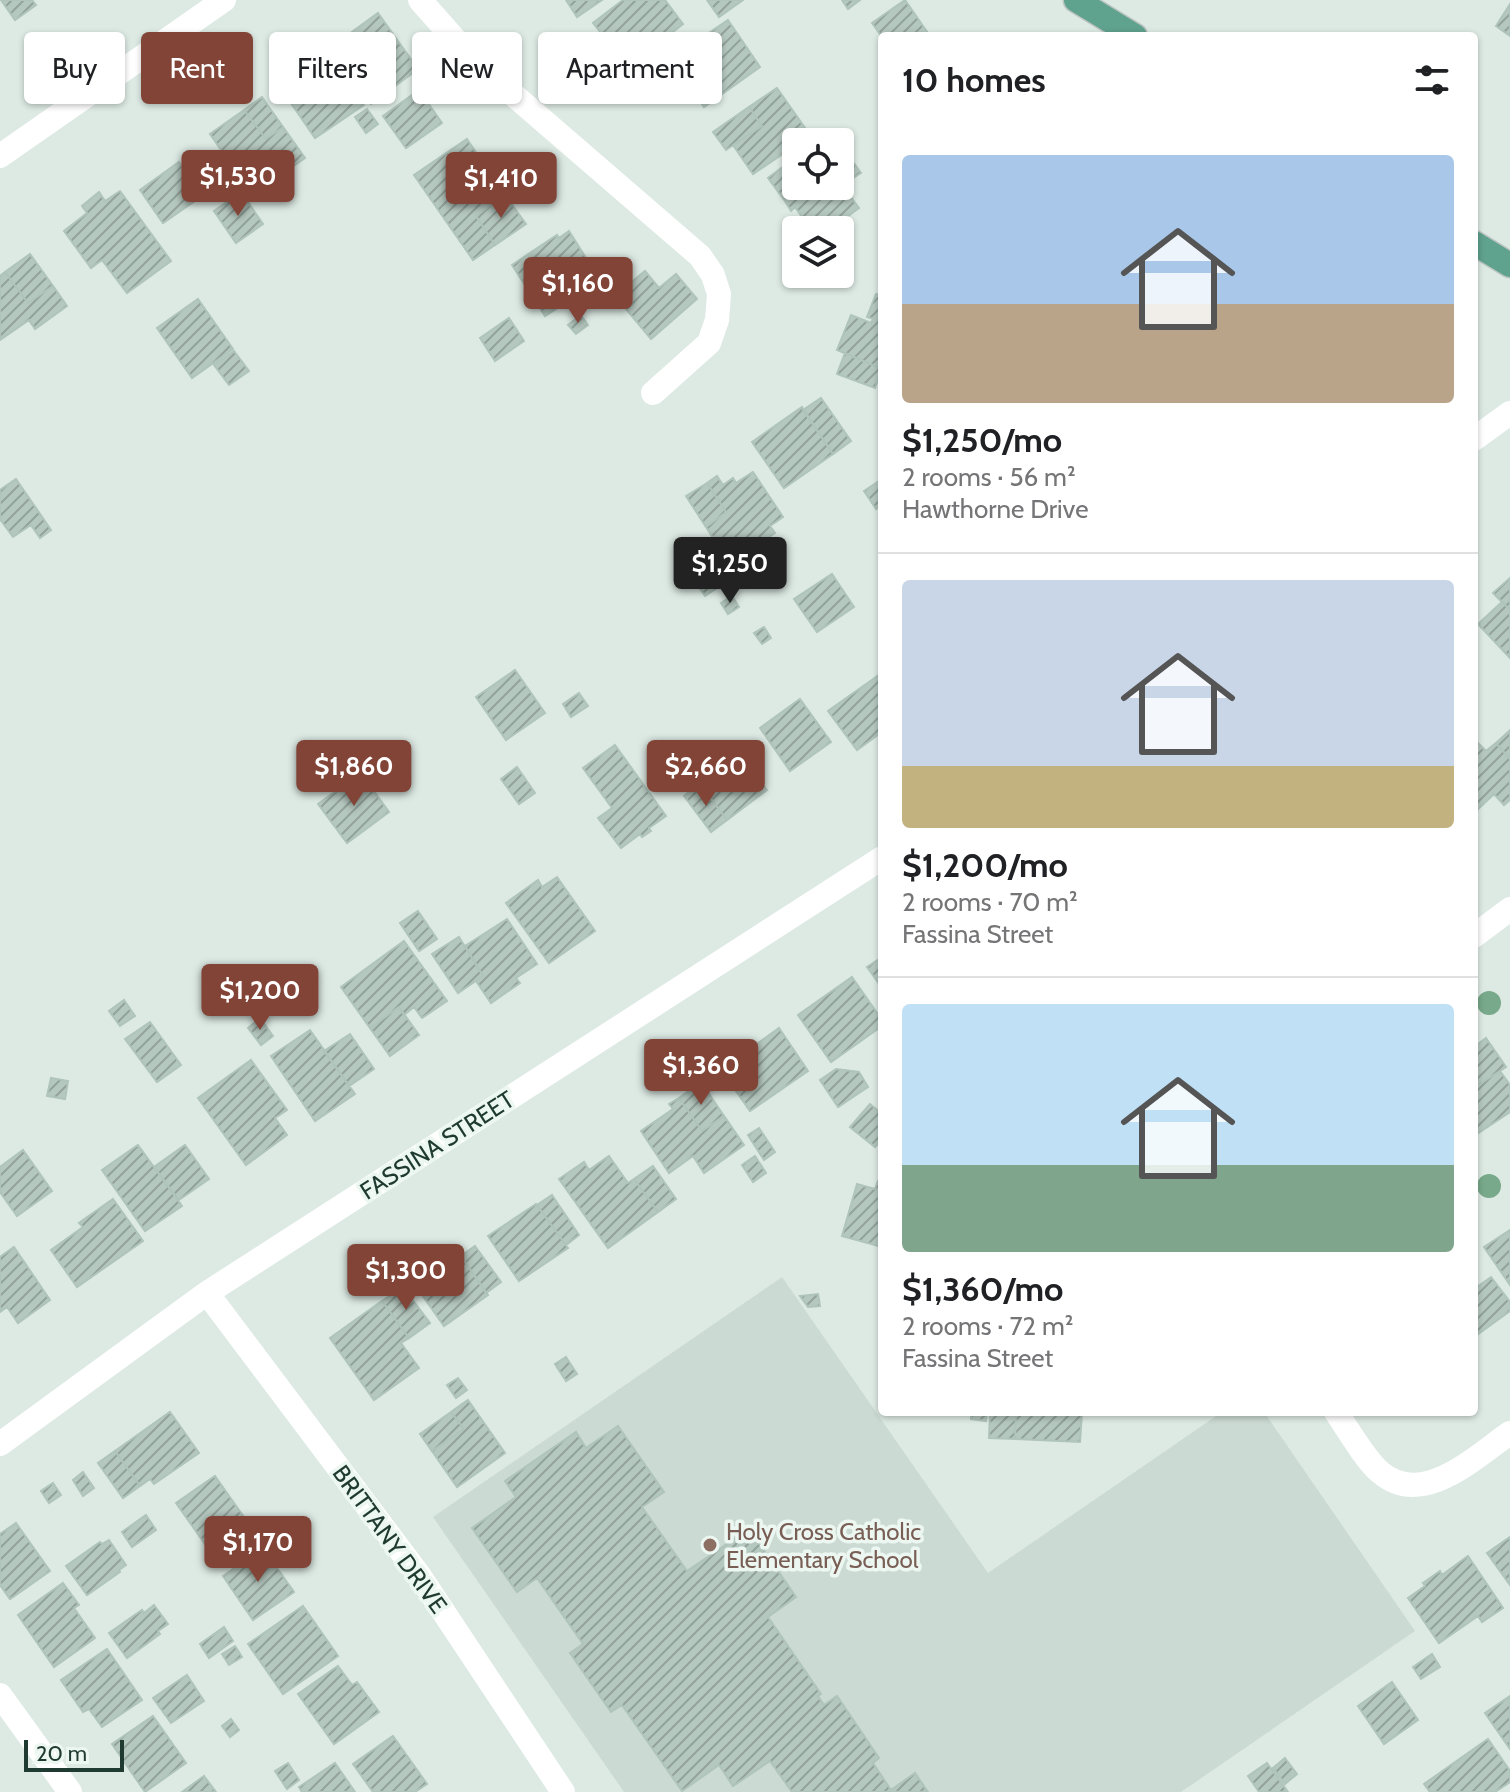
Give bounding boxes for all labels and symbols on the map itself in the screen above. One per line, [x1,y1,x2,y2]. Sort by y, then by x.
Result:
pin: $1,530 [173,150,303,218]
pin: $1,410 [436,152,566,220]
pin: $1,160 [513,257,643,325]
pin: $1,250 [665,537,795,605]
pin: $1,860 [289,740,419,808]
pin: $2,660 [641,740,771,808]
pin: $1,200 [195,964,325,1032]
pin: $1,360 [636,1039,766,1107]
street label: FASSINA STREET [354,1084,520,1206]
pin: $1,300 [341,1244,471,1312]
street label: BRITTANY DRIVE [327,1459,453,1619]
pin: $1,170 [193,1516,323,1584]
place label: Holy Cross Catholic Elementary School [726,1517,921,1574]
marker: Holy Cross Catholic Elementary School [701,1536,719,1554]
scale bar [24,1736,124,1772]

